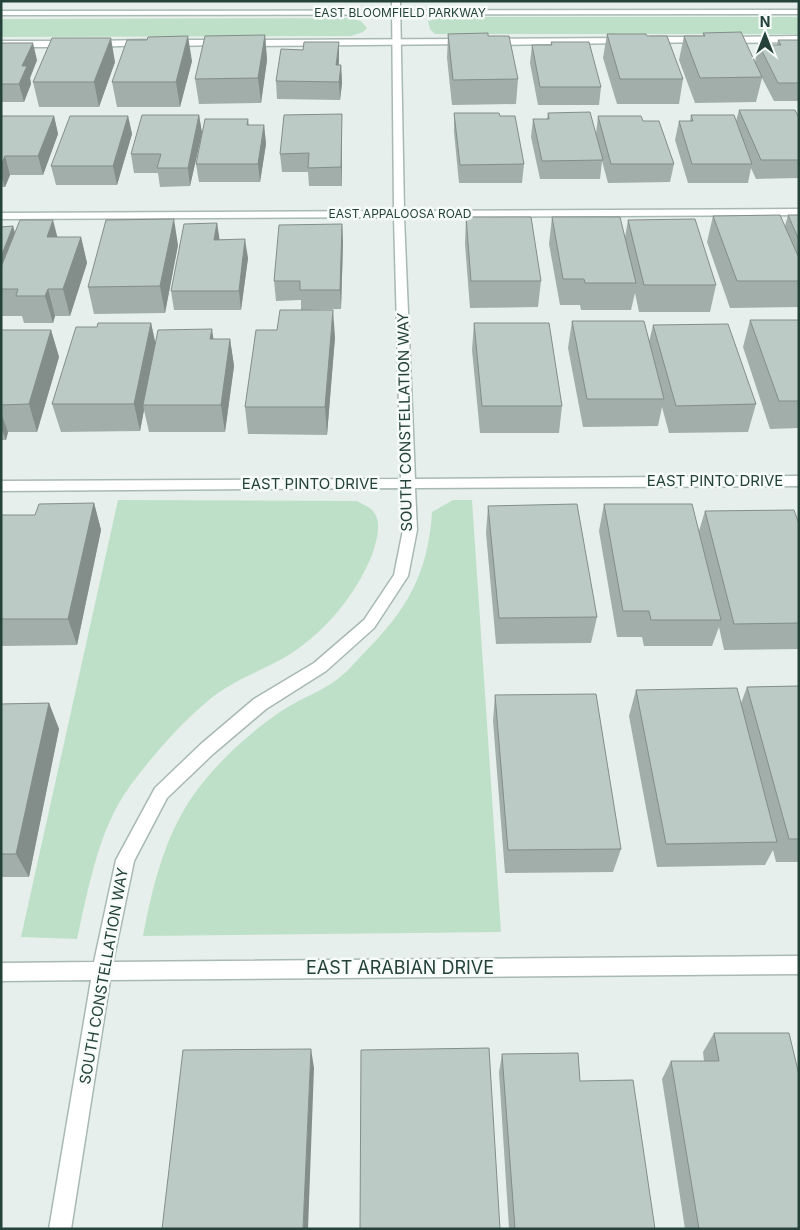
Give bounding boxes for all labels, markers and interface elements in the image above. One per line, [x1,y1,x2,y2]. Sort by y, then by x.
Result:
street label: EAST BLOOMFIELD PARKWAY [314,5,486,20]
north arrow [740,10,790,60]
text: N [760,13,770,30]
street label: EAST APPALOOSA ROAD [329,206,471,221]
street label: SOUTH CONSTELLATION WAY [393,312,416,532]
street label: EAST PINTO DRIVE [647,471,783,490]
street label: EAST PINTO DRIVE [242,474,378,493]
street label: SOUTH CONSTELLATION WAY [75,866,132,1086]
street label: EAST ARABIAN DRIVE [306,957,494,978]

